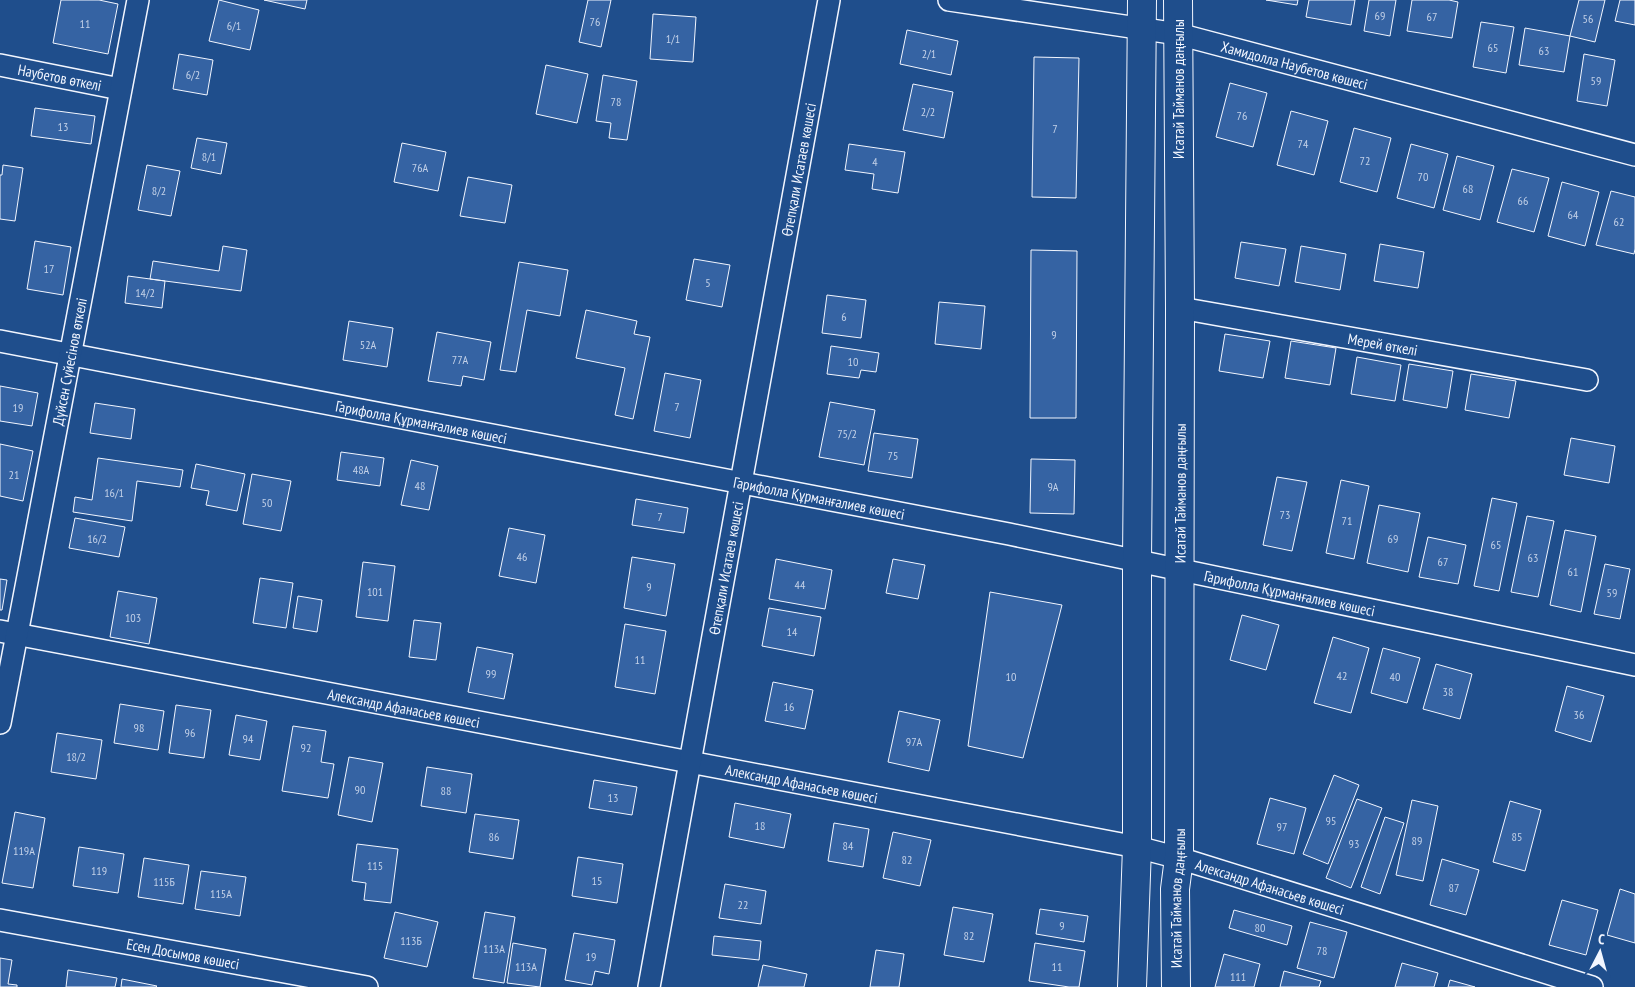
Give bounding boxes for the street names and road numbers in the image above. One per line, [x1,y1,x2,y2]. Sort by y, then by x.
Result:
street label: Исатай Тайманов даңғылы [1169,19,1188,159]
street label: Хамидолла Наубетов көшесі [1219,36,1370,93]
street label: Наубетов өткелі [16,59,103,95]
street label: Өтепқали Исатаев көшесі [777,101,820,238]
street label: Дүйсен Сүйесінов өткелі [48,296,90,427]
street label: Мерей өткелі [1347,328,1419,359]
street label: Гарифолла Құрманғалиев көшесі [334,396,509,447]
street label: Исатай Тайманов даңғылы [1170,423,1189,563]
street label: Гарифолла Құрманғалиев көшесі [732,472,906,523]
street label: Өтепқали Исатаев көшесі [704,500,747,636]
street label: Гарифолла Құрманғалиев көшесі [1202,566,1377,620]
street label: Александр Афанасьев көшесі [326,684,482,731]
street label: Александр Афанасьев көшесі [724,760,879,807]
street label: Исатай Тайманов даңғылы [1165,828,1189,968]
street label: Александр Афанасьев көшесі [1193,854,1347,919]
street label: Есен Досымов көшесі [125,934,241,973]

